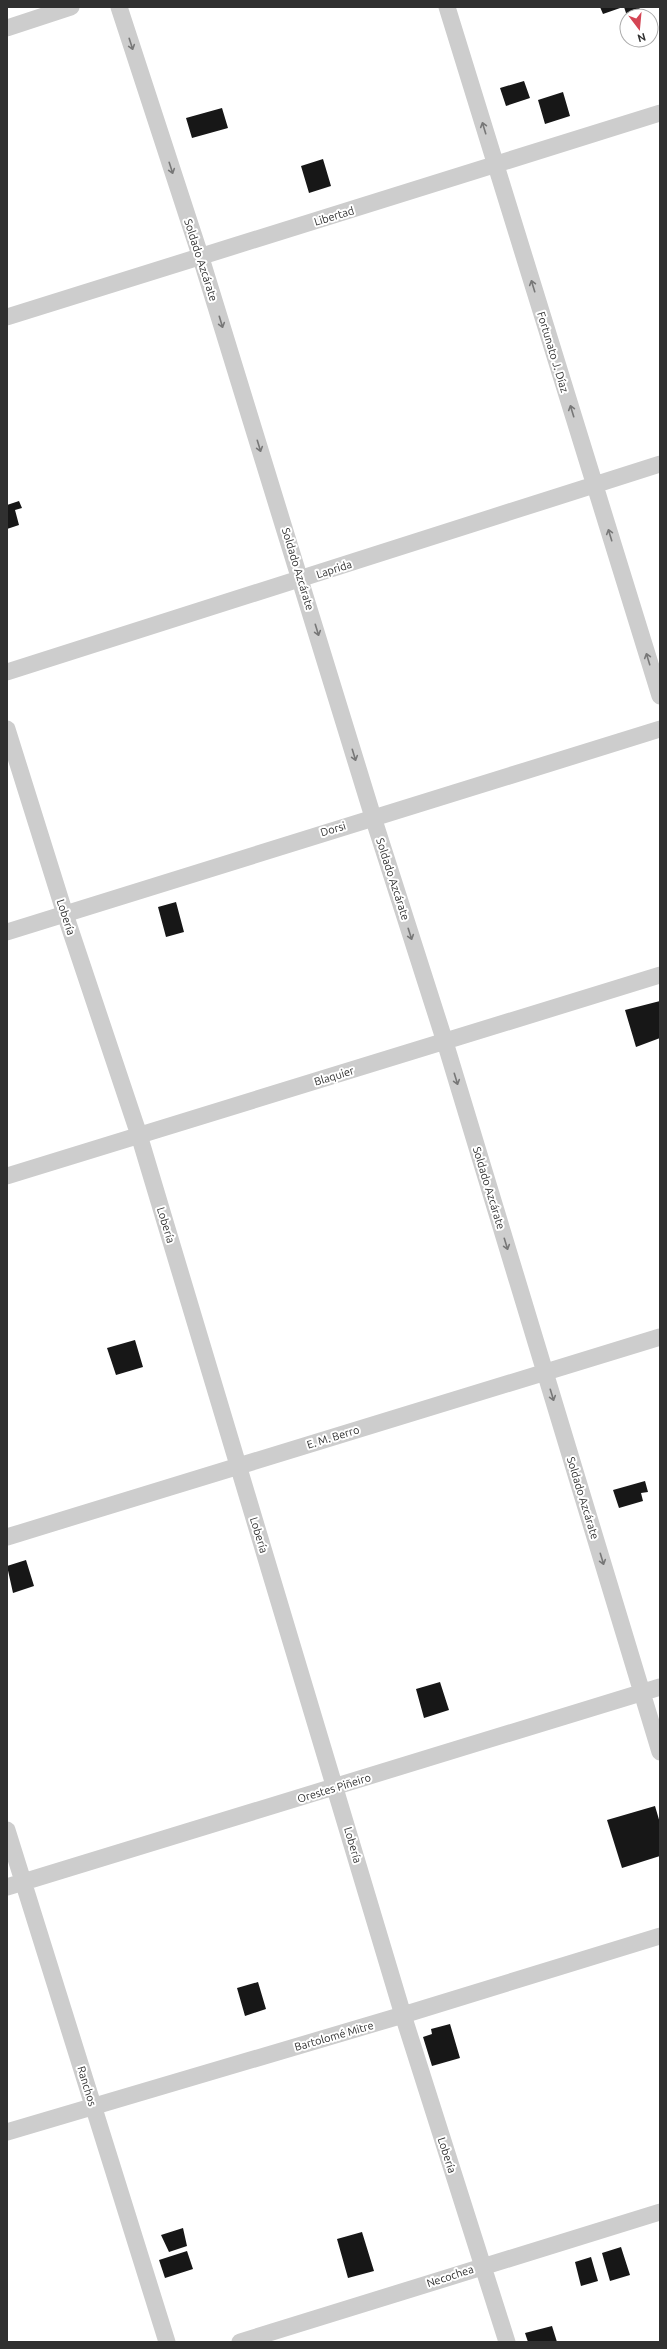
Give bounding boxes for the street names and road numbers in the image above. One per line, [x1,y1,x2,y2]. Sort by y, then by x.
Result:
street label: Libertad [312,204,356,228]
street label: Soldado Azcárate [182,217,220,303]
street label: Fortunato J. Díaz [535,310,571,394]
street label: Soldado Azcárate [280,526,316,612]
street label: Laprida [315,558,353,580]
street label: Dorsi [319,819,347,839]
street label: Soldado Azcárate [374,836,412,922]
street label: Lobería [55,898,77,936]
street label: Blaquier [313,1064,356,1088]
street label: Soldado Azcárate [471,1145,507,1231]
street label: Lobería [155,1206,177,1244]
street label: E. M. Berro [305,1423,361,1451]
street label: Soldado Azcárate [565,1455,601,1541]
street label: Lobería [248,1516,270,1554]
street label: Orestes Piñeiro [296,1771,372,1805]
street label: Lobería [342,1826,364,1864]
street label: Bartolomé Mitre [293,2019,375,2053]
street label: Ranchos [75,2064,99,2108]
street label: Lobería [436,2136,458,2174]
street label: Necochea [425,2263,475,2289]

